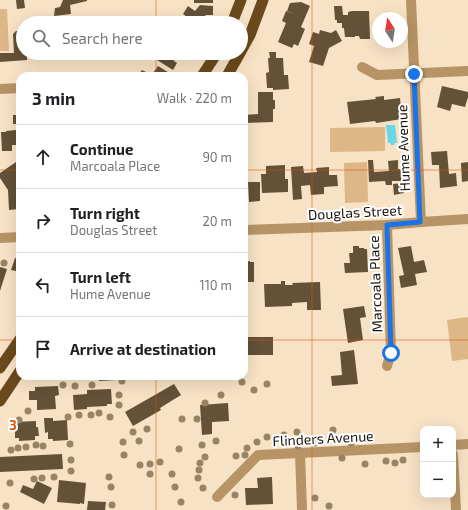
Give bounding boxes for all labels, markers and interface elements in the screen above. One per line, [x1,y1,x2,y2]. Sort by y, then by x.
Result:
north arrow [372,12,408,48]
search box [16,16,248,60]
icon: search [30,27,52,49]
text: Search here [62,29,143,47]
route end [405,65,423,83]
text: 3 min [32,88,75,108]
text: Walk · 220 m [157,90,232,106]
street label: Hume Avenue [393,104,413,192]
text: Continue [70,140,133,158]
icon: ahead [32,146,54,168]
text: 90 m [202,149,232,165]
text: Marcoala Place [70,158,160,174]
street label: Douglas Street [308,201,402,223]
text: Turn right [70,204,140,222]
icon: right [32,210,54,232]
text: 20 m [203,213,232,229]
text: Douglas Street [70,222,157,238]
street label: Marcoala Place [365,235,385,333]
text: Turn left [70,268,131,286]
icon: left [32,274,54,296]
text: 110 m [200,277,232,293]
text: Hume Avenue [70,286,151,302]
icon: arrive [32,338,54,360]
text: Arrive at destination [70,340,216,358]
route start [382,344,400,362]
text: 3 [9,417,17,433]
map controls [420,426,456,498]
button: + [420,426,456,462]
street label: Flinders Avenue [272,427,374,449]
button: − [420,462,456,498]

